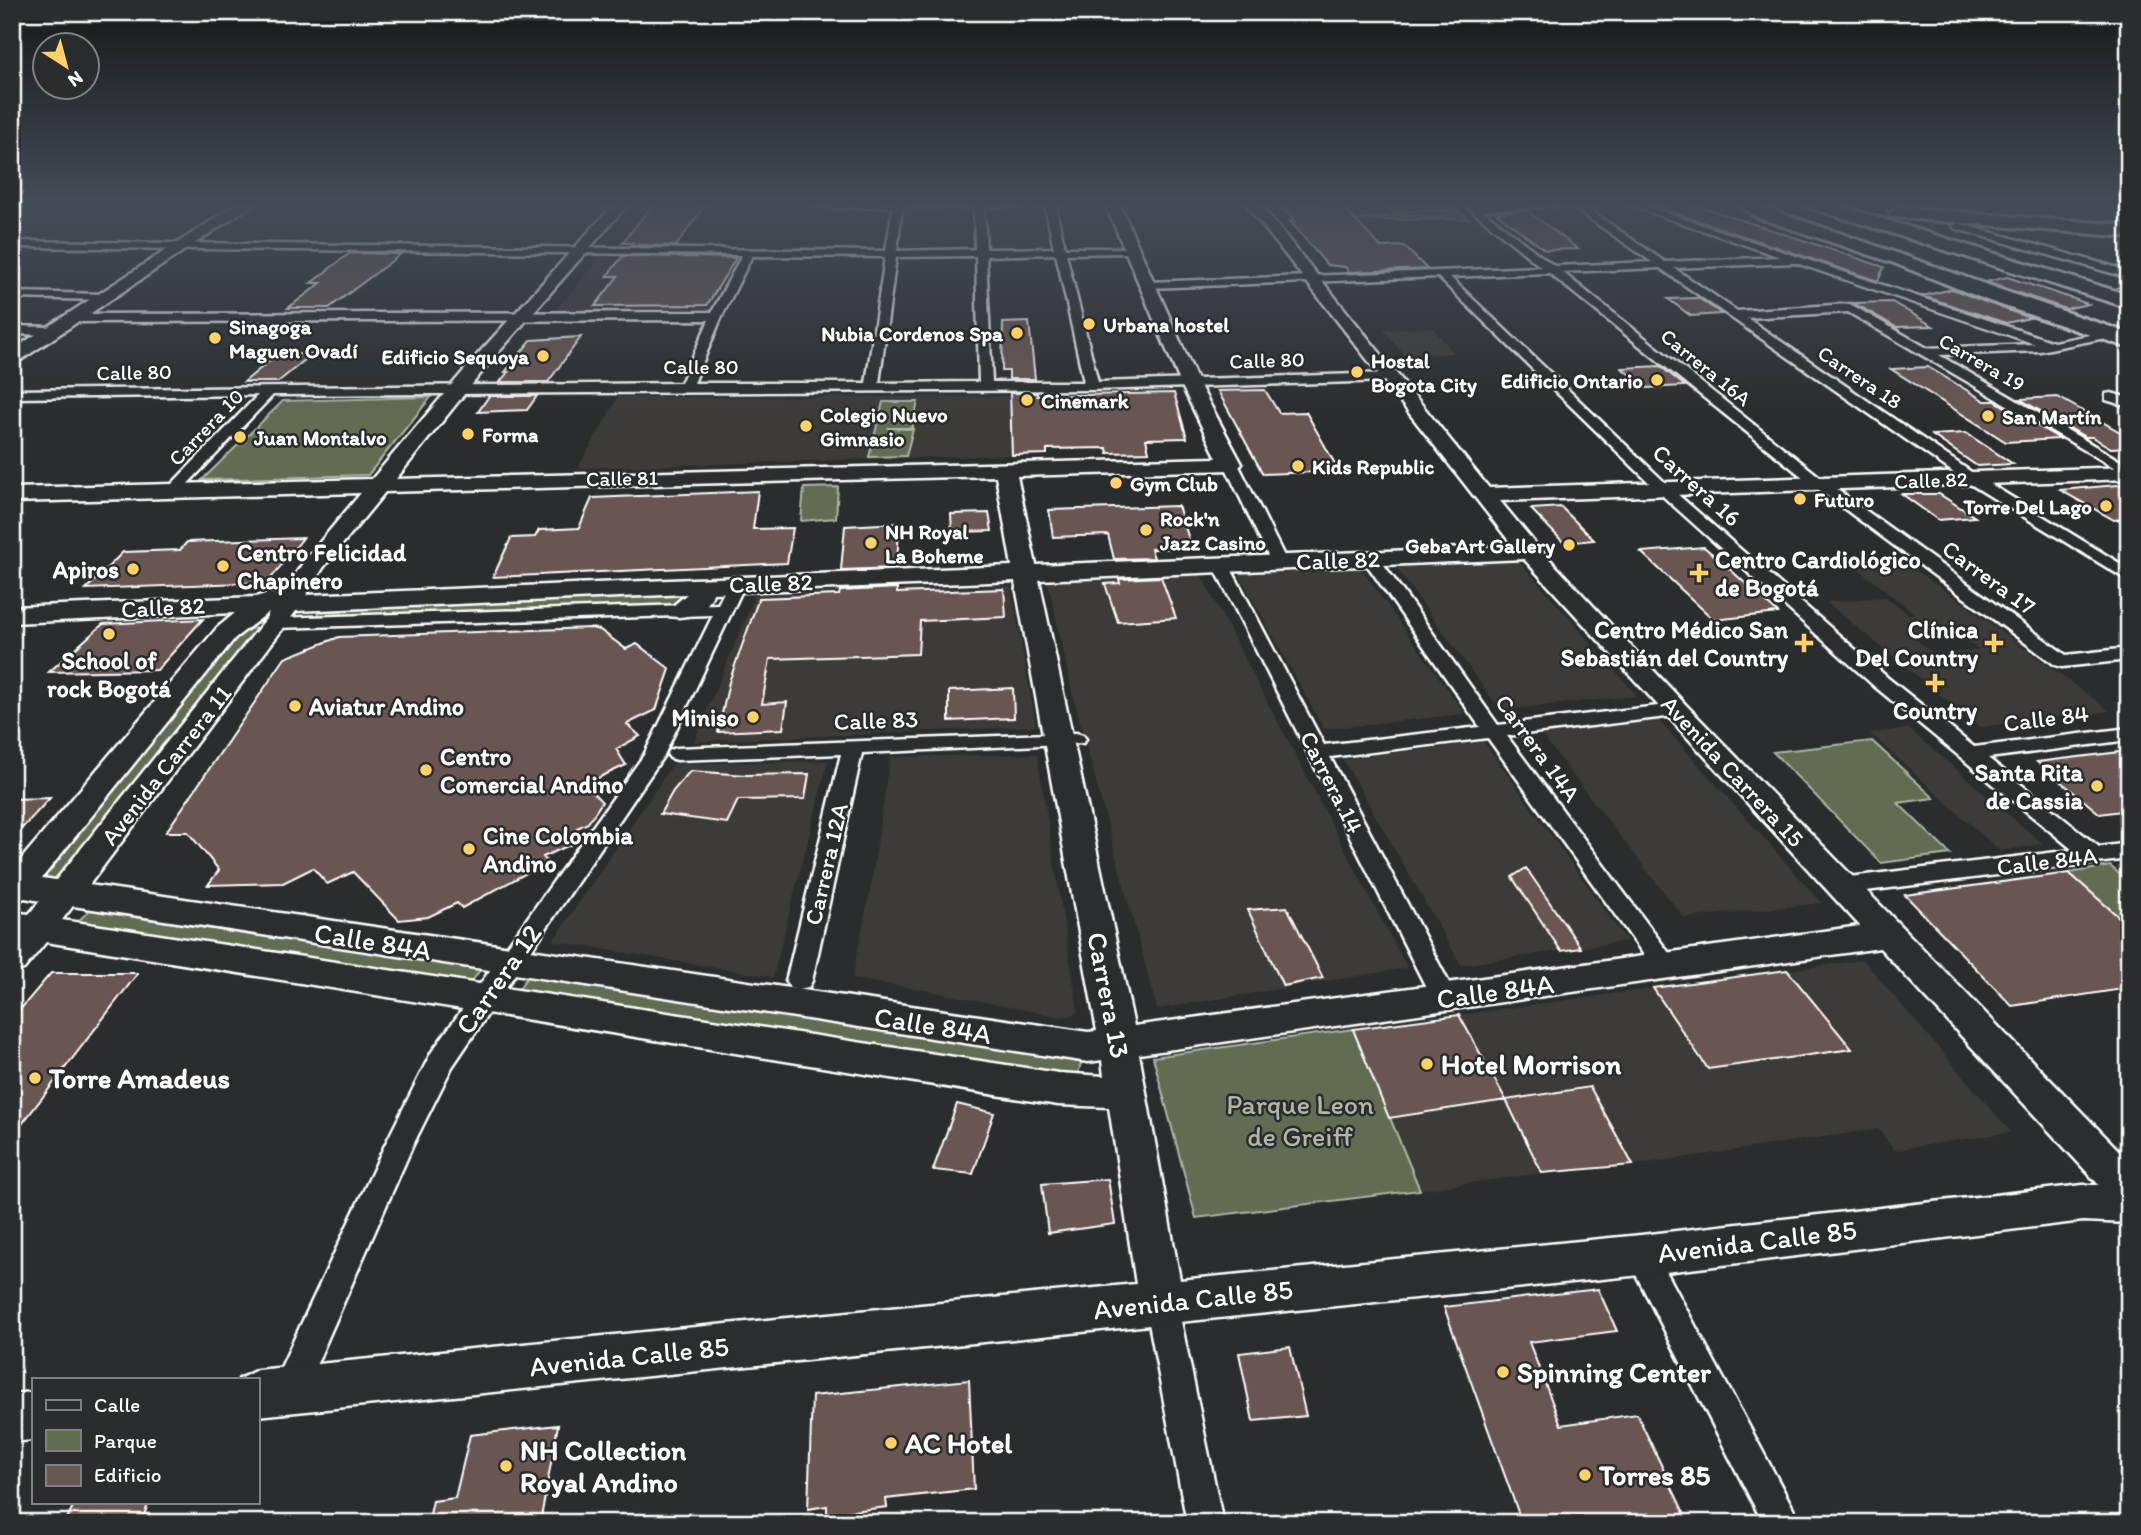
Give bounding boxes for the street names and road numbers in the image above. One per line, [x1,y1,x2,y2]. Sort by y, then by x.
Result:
street label: Carrera 16A [1656,323,1757,411]
street label: Carrera 19 [1934,327,2030,397]
street label: Carrera 18 [1813,340,1907,414]
street label: Calle 80 [1229,346,1305,374]
street label: Calle 80 [663,354,739,379]
street label: Calle 80 [96,359,172,385]
street label: Carrera 10 [163,383,249,471]
street label: Carrera 16 [1647,438,1747,532]
street label: Calle 81 [586,465,659,491]
street label: Calle 82 [1894,466,1968,494]
street label: Carrera 17 [1937,533,2041,621]
street label: Calle 82 [1295,544,1381,576]
street label: Calle 82 [728,567,814,599]
street label: Calle 82 [120,590,206,624]
street label: Avenida Carrera 11 [95,679,237,851]
street label: Carrera 14A [1489,688,1587,808]
street label: Avenida Carrera 15 [1655,689,1811,853]
street label: Calle 84 [2002,698,2090,738]
street label: Calle 83 [833,704,919,736]
street label: Carrera 14 [1294,726,1370,838]
street label: Carrera 12A [798,800,854,928]
street label: Calle 84A [1995,840,2099,882]
street label: Calle 84A [312,915,434,967]
street label: Carrera 12 [448,917,549,1041]
street label: Carrera 13 [1080,929,1138,1061]
street label: Calle 84A [1434,966,1556,1016]
street label: Calle 84A [872,999,994,1051]
street label: Avenida Calle 85 [1656,1212,1858,1270]
street label: Avenida Calle 85 [1092,1272,1294,1326]
street label: Avenida Calle 85 [528,1329,730,1383]

